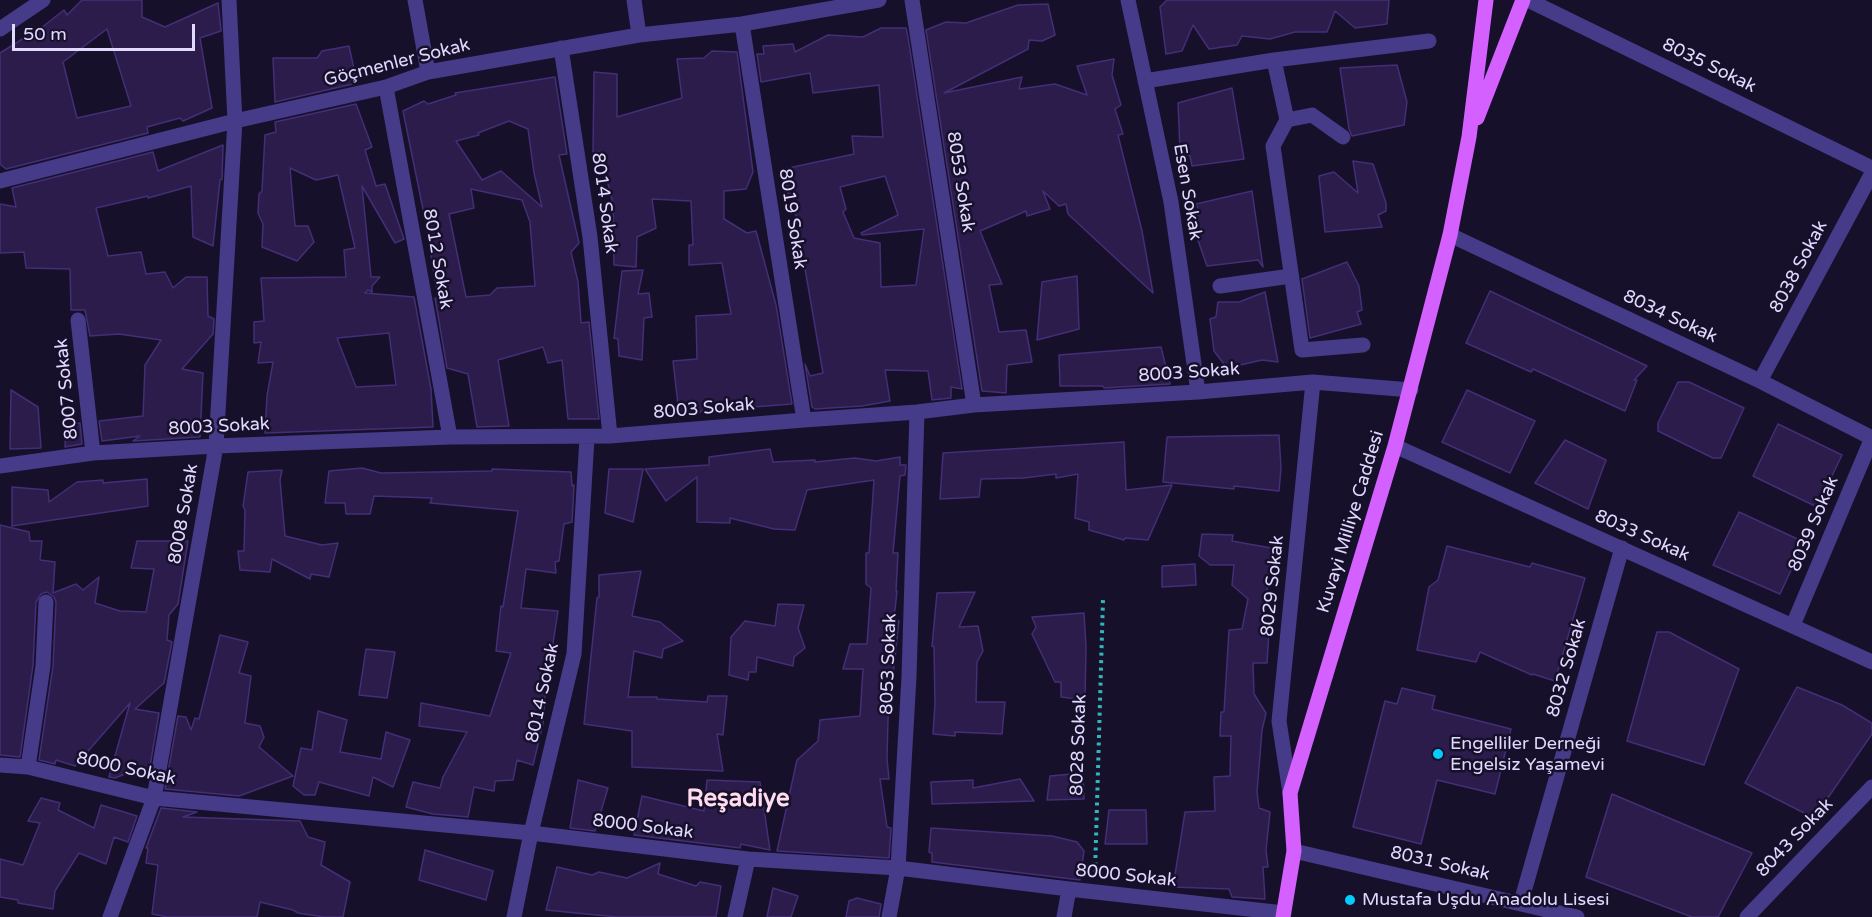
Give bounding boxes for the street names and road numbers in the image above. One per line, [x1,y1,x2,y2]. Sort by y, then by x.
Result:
street label: Göçmenler Sokak [322,34,472,92]
street label: 8035 Sokak [1659,34,1759,98]
street label: 8053 Sokak [941,130,979,234]
street label: Esen Sokak [1168,142,1206,242]
street label: 8014 Sokak [586,151,622,255]
street label: 8019 Sokak [773,167,811,271]
street label: 8012 Sokak [418,207,456,311]
street label: 8038 Sokak [1766,217,1832,317]
street label: 8034 Sokak [1619,286,1721,348]
street label: 8007 Sokak [51,337,83,441]
street label: 8003 Sokak [1138,359,1240,387]
street label: 8003 Sokak [653,394,755,424]
street label: 8003 Sokak [168,414,270,440]
street label: Kuvayi Milliye Caddesi [1313,428,1389,616]
street label: 8008 Sokak [165,462,203,566]
street label: 8039 Sokak [1784,473,1844,575]
street label: 8033 Sokak [1591,505,1693,567]
street label: 8029 Sokak [1257,534,1289,638]
street label: 8053 Sokak [876,613,902,715]
street label: 8032 Sokak [1543,616,1591,720]
street label: 8014 Sokak [522,641,564,745]
street label: 8028 Sokak [1066,694,1092,796]
street label: 8000 Sokak [74,748,178,790]
street label: 8043 Sokak [1752,794,1838,882]
street label: 8000 Sokak [591,810,695,844]
street label: 8031 Sokak [1388,842,1492,886]
street label: 8000 Sokak [1074,860,1178,892]

